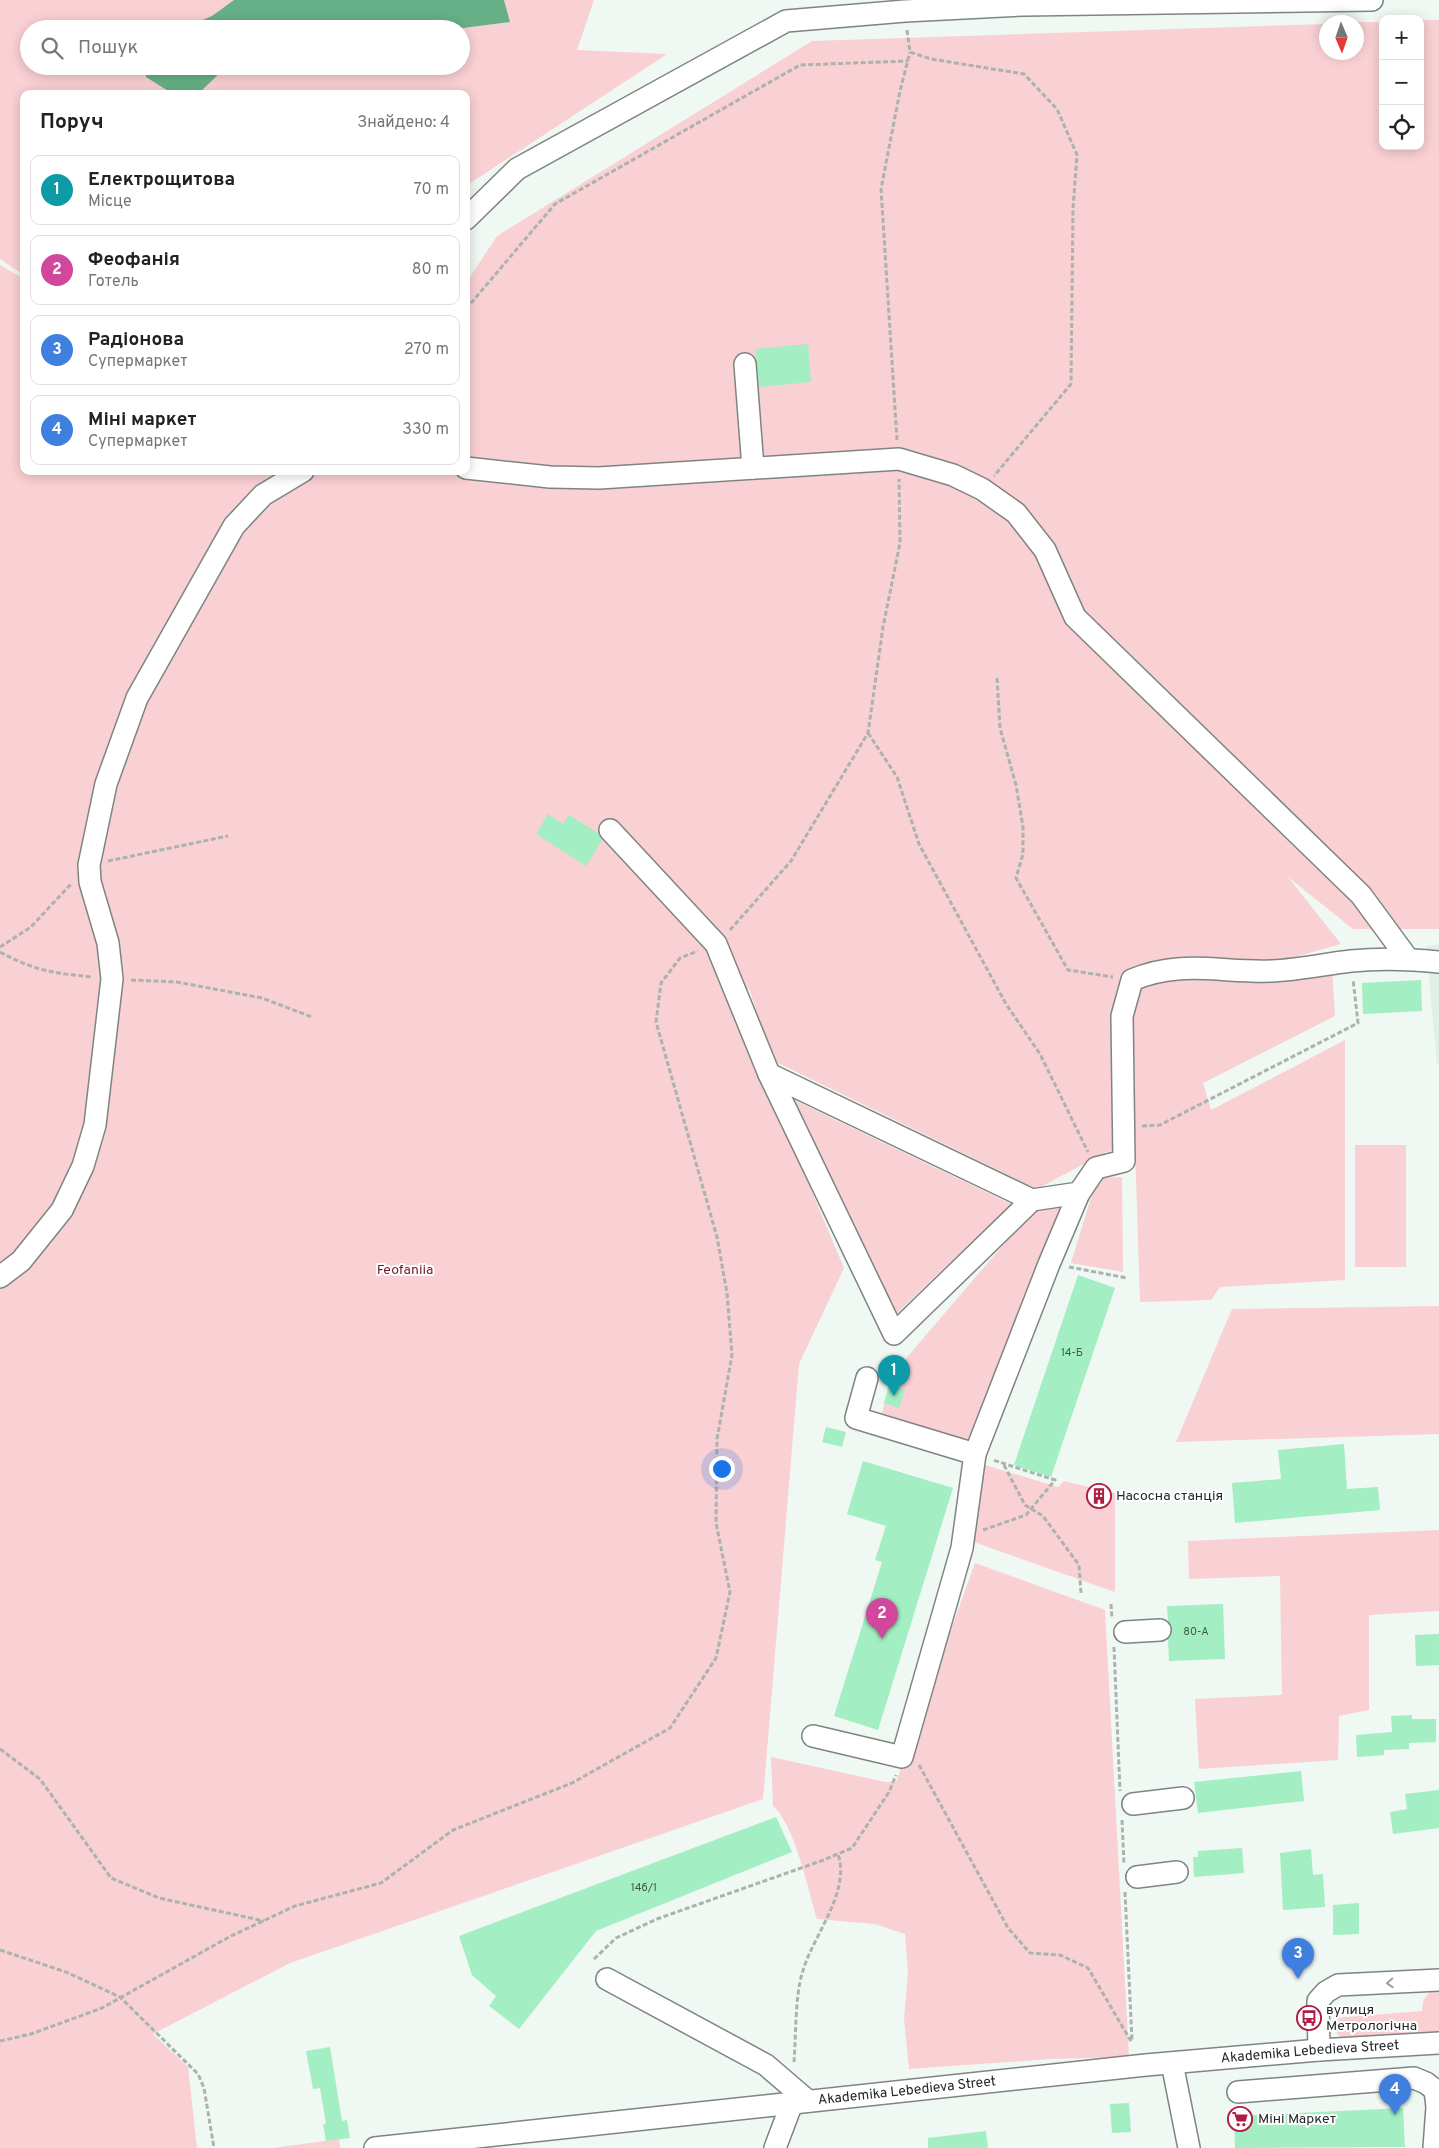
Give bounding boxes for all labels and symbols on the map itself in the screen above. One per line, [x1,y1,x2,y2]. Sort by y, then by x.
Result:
north arrow [1319,15,1364,60]
park label: Feofaniia [377,1262,433,1279]
house number: 14-Б [1061,1346,1083,1360]
pin: 1 [878,1355,910,1396]
your location [709,1456,735,1482]
building icon: Насосна станція [1086,1483,1112,1509]
place label: Насосна станція [1116,1488,1223,1505]
pin: 2 [866,1598,898,1639]
house number: 80-А [1183,1625,1209,1639]
house number: 14б/1 [631,1881,657,1895]
pin: 3 [1282,1938,1314,1979]
one-way arrow [1386,1977,1394,1988]
place label: вулиця Метрологічна [1326,2002,1417,2035]
bus stop icon: вулиця Метрологічна [1296,2005,1322,2031]
street label: Akademika Lebedieva Street [1220,2037,1400,2067]
street label: Akademika Lebedieva Street [817,2073,997,2109]
pin: 4 [1379,2074,1411,2115]
supermarket icon: Міні Маркет [1227,2106,1253,2132]
place label: Міні Маркет [1258,2111,1336,2128]

